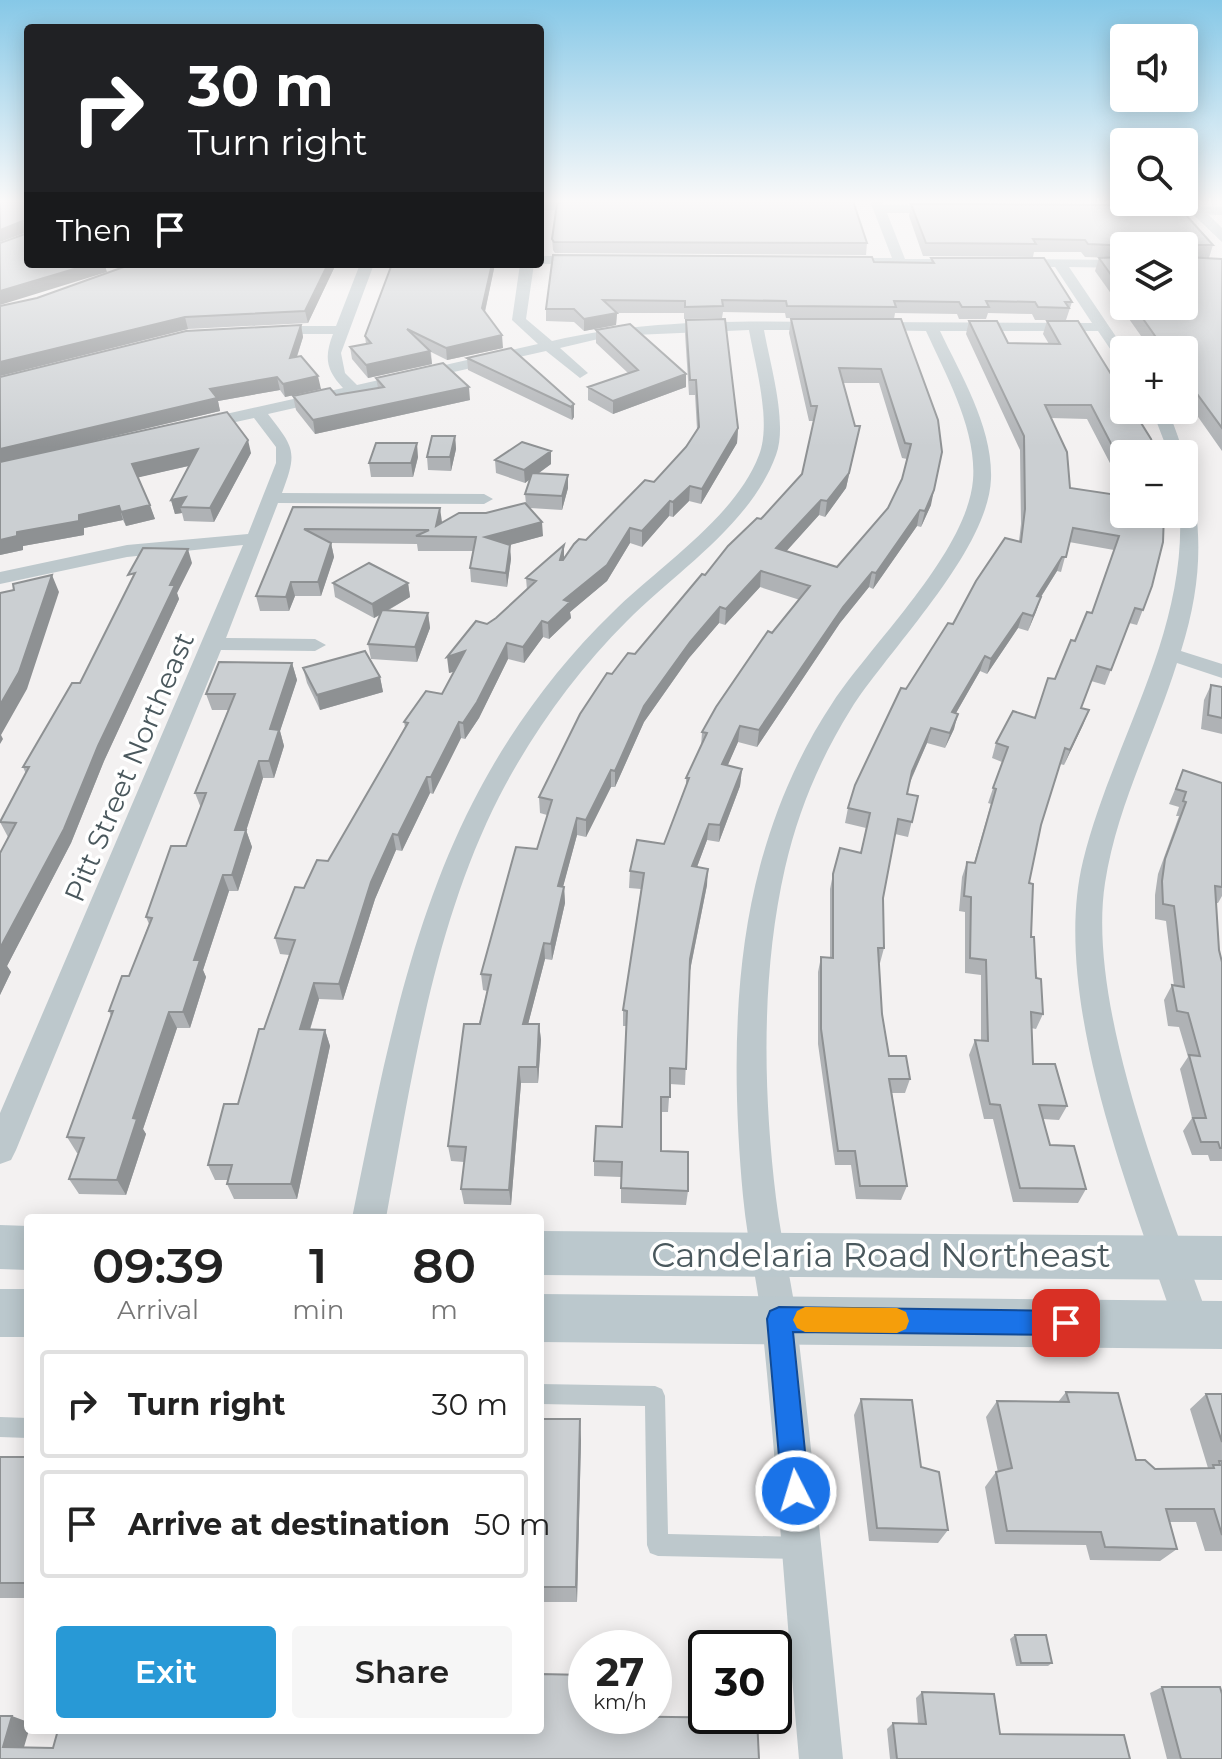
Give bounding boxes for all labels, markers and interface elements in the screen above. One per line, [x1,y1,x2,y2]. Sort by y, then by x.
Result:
map controls [1110,24,1198,528]
button: sound [1110,24,1198,112]
text: 30 m [188,52,334,120]
icon: right [56,56,160,160]
text: Turn right [188,120,368,164]
button: search [1110,128,1198,216]
icon: arrive [148,208,192,252]
text: Then [56,212,132,249]
button: layers [1110,232,1198,320]
button: + [1110,336,1198,424]
button: − [1110,440,1198,528]
street label: Pitt Street Northeast [57,627,201,907]
street label: Candelaria Road Northeast [651,1234,1111,1276]
text: 09:39 [92,1237,224,1295]
text: 1 [309,1237,327,1295]
text: 80 [412,1237,476,1295]
pin [1032,1289,1100,1357]
text: Arrival [117,1294,199,1326]
text: min [292,1294,344,1326]
text: m [430,1294,458,1326]
icon: arrive [1044,1301,1088,1345]
icon: right [60,1382,104,1426]
text: Turn right [128,1386,285,1423]
text: 30 m [432,1386,508,1423]
position arrow [754,1449,838,1533]
icon: arrive [60,1502,104,1546]
text: Arrive at destination [128,1506,450,1543]
text: 50 m [474,1506,551,1543]
button: Exit [56,1626,276,1718]
button: Share [292,1626,512,1718]
speed limit sign: 30 [688,1630,792,1734]
text: 27 [596,1647,644,1696]
text: km/h [593,1690,647,1714]

